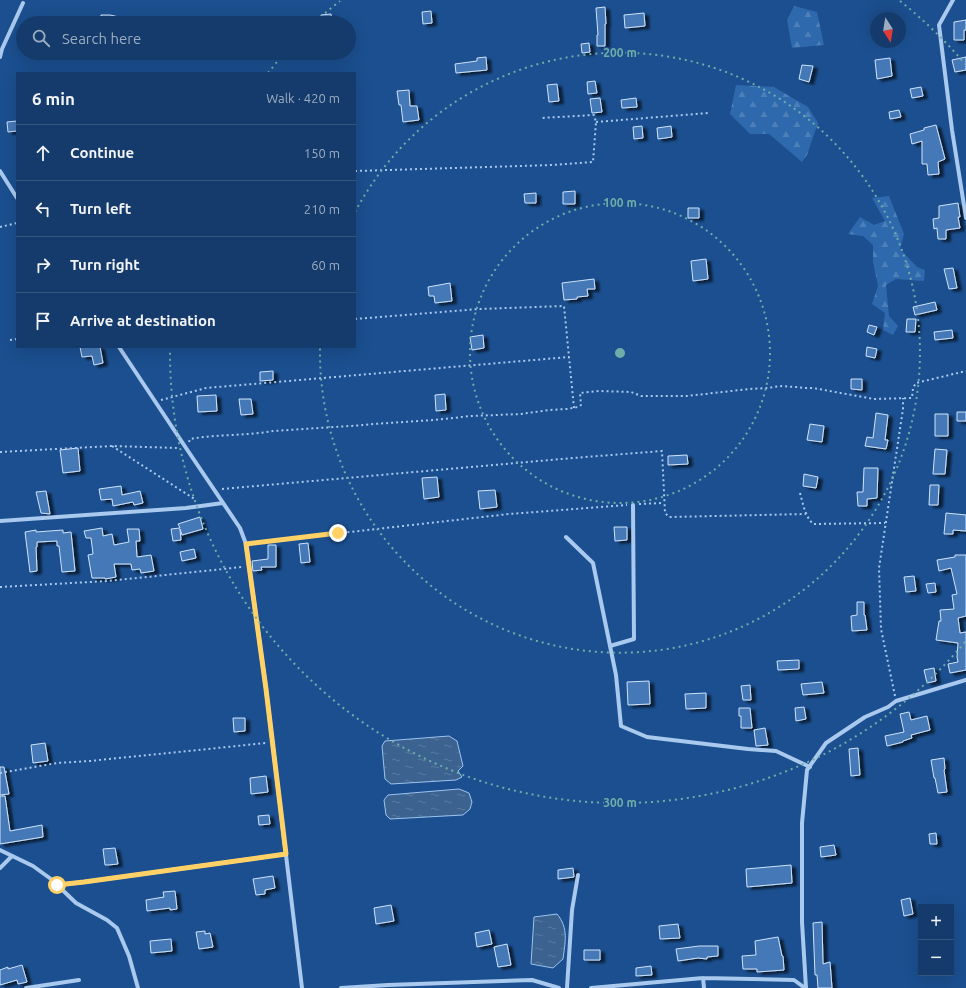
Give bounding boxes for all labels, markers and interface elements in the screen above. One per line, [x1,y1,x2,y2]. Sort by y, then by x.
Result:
north arrow [870,12,906,48]
search box [16,16,356,60]
icon: search [30,27,52,49]
text: Search here [62,30,141,47]
text: 200 m [603,46,637,59]
text: 6 min [32,89,75,108]
text: Walk · 420 m [266,91,340,105]
icon: ahead [32,142,54,164]
text: Continue [70,144,134,161]
text: 150 m [304,146,340,160]
text: 100 m [603,196,637,209]
icon: left [32,198,54,220]
text: Turn left [70,200,131,217]
text: 210 m [304,202,340,216]
icon: right [32,254,54,276]
text: Turn right [70,256,140,273]
text: 60 m [311,258,340,272]
icon: arrive [32,310,54,332]
text: Arrive at destination [70,312,216,329]
centre of rings [613,346,627,360]
route end [329,524,347,542]
text: 300 m [603,796,637,809]
route start [48,876,66,894]
map controls [918,904,954,976]
button: + [918,904,954,940]
button: − [918,940,954,976]

